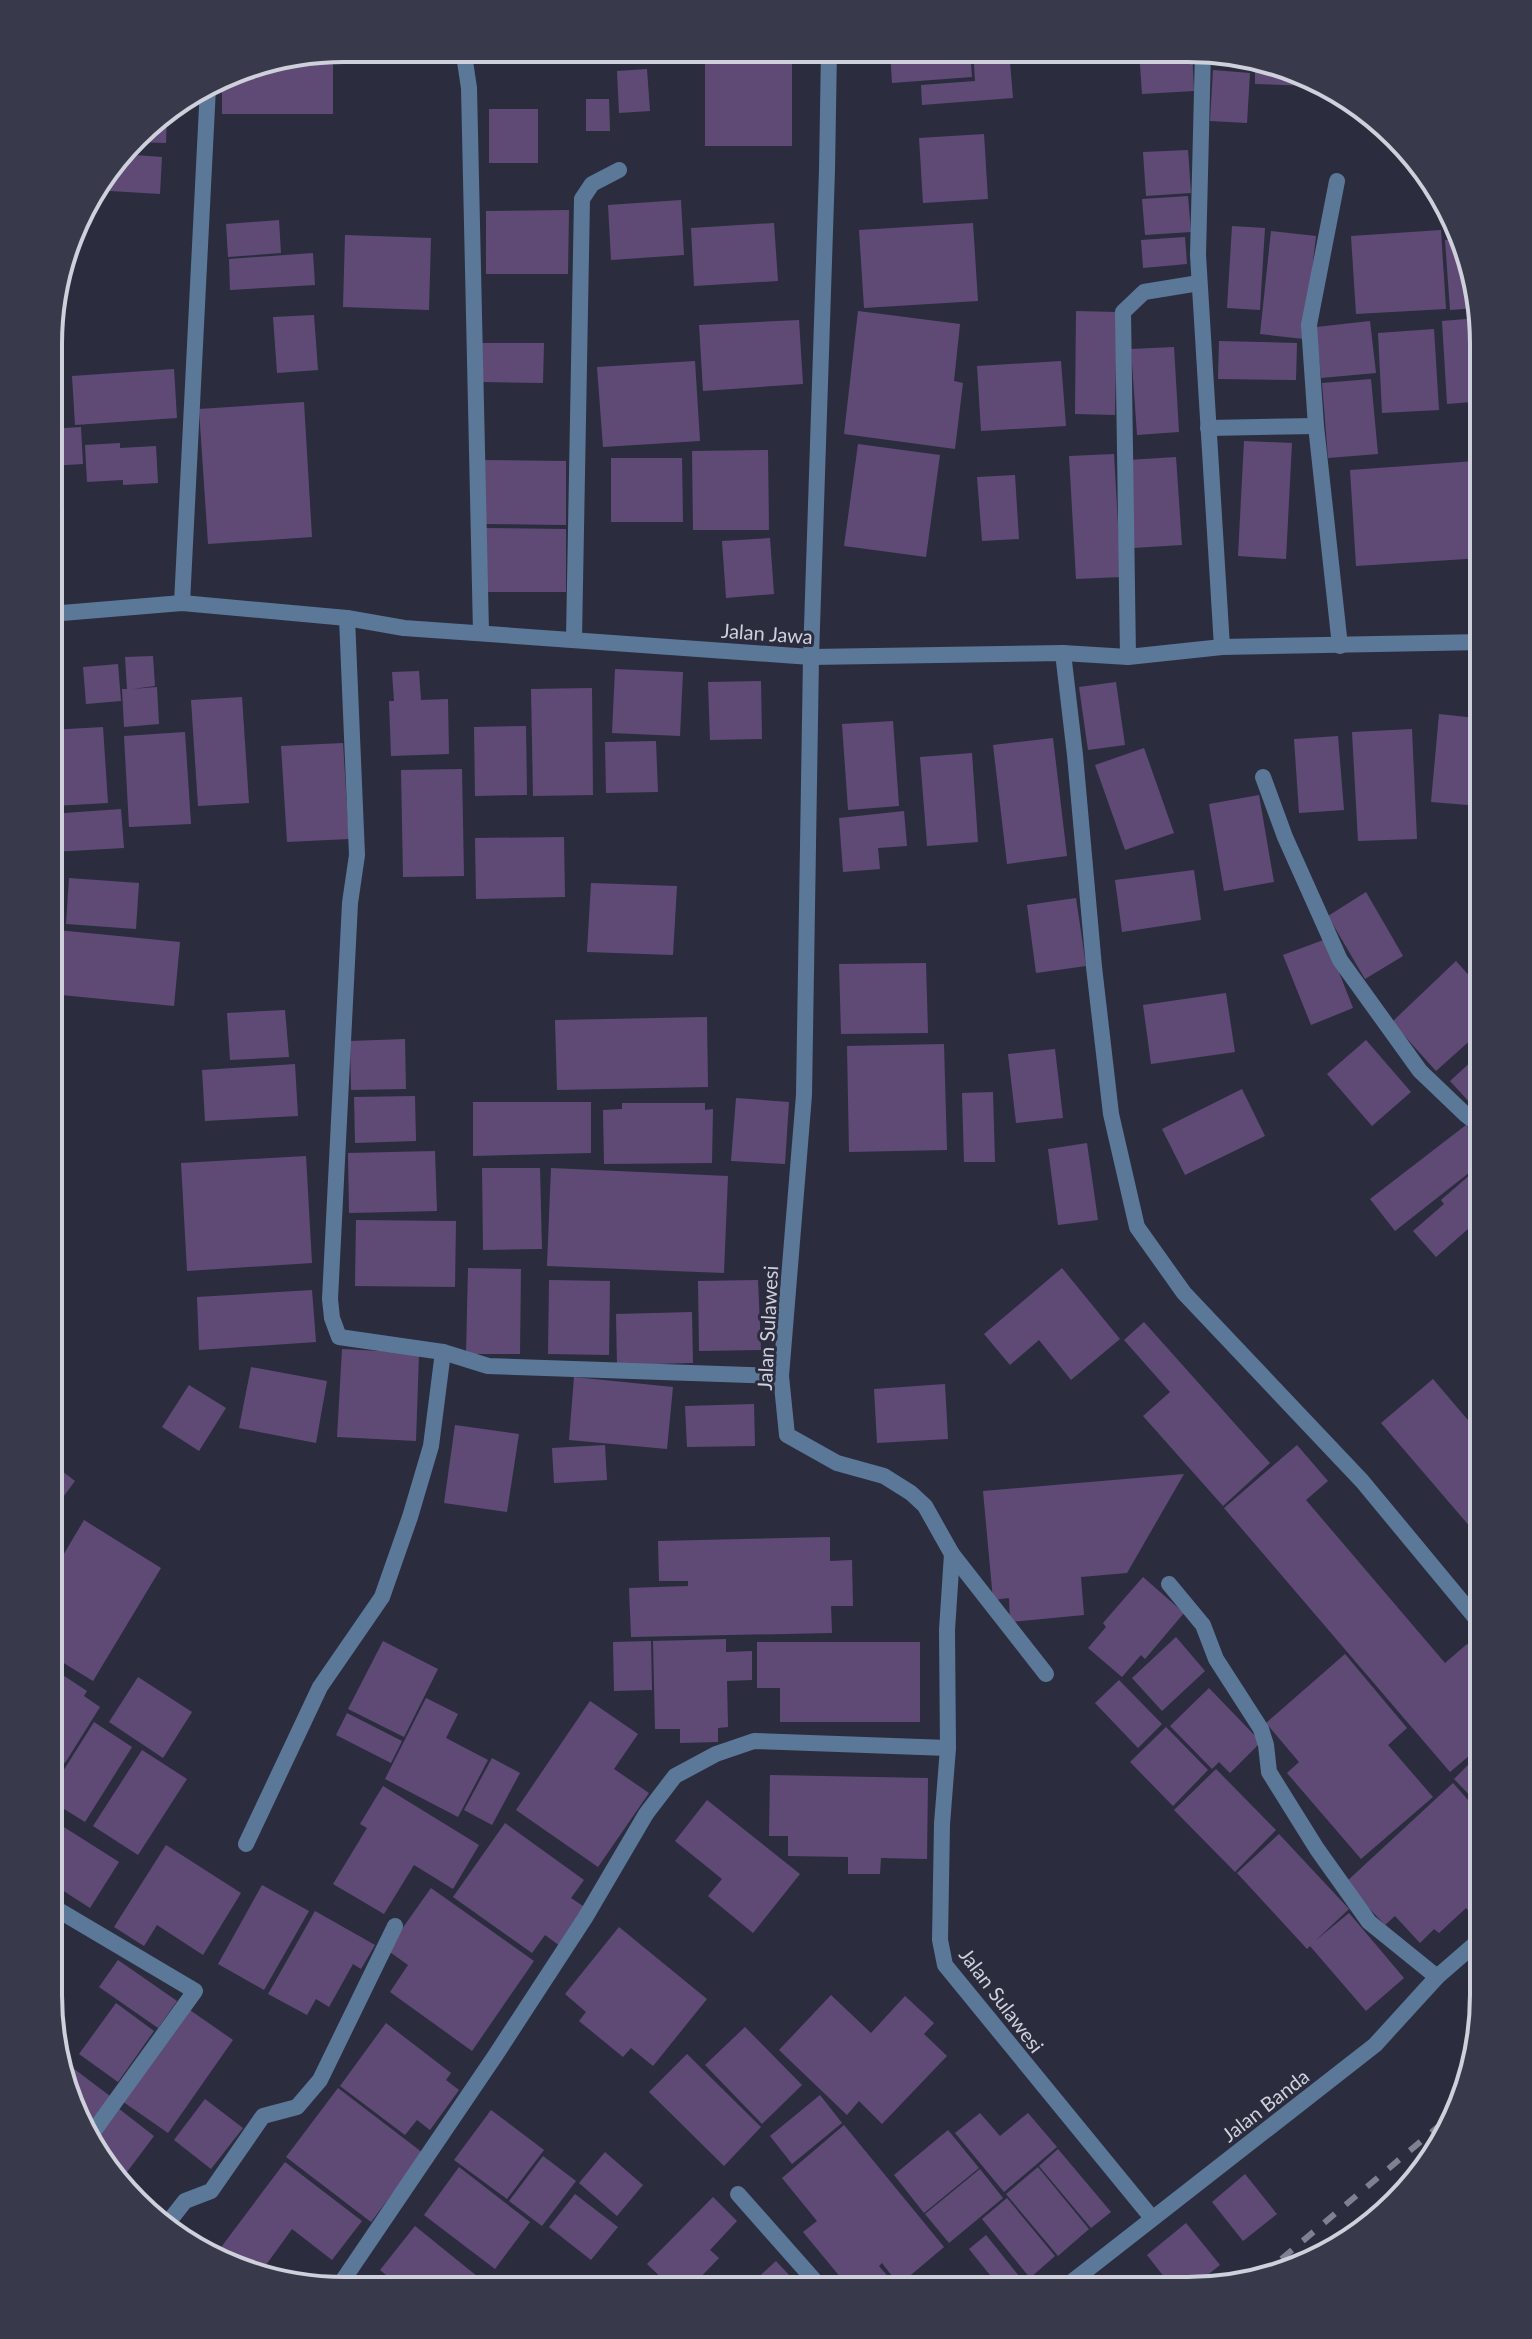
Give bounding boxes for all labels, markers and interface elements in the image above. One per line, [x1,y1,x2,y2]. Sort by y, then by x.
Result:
street label: Jalan Jawa [720,618,814,648]
street label: Jalan Sulawesi [752,1265,782,1391]
street label: Jalan Sulawesi [955,1943,1049,2057]
street label: Jalan Banda [1217,2064,1313,2146]

